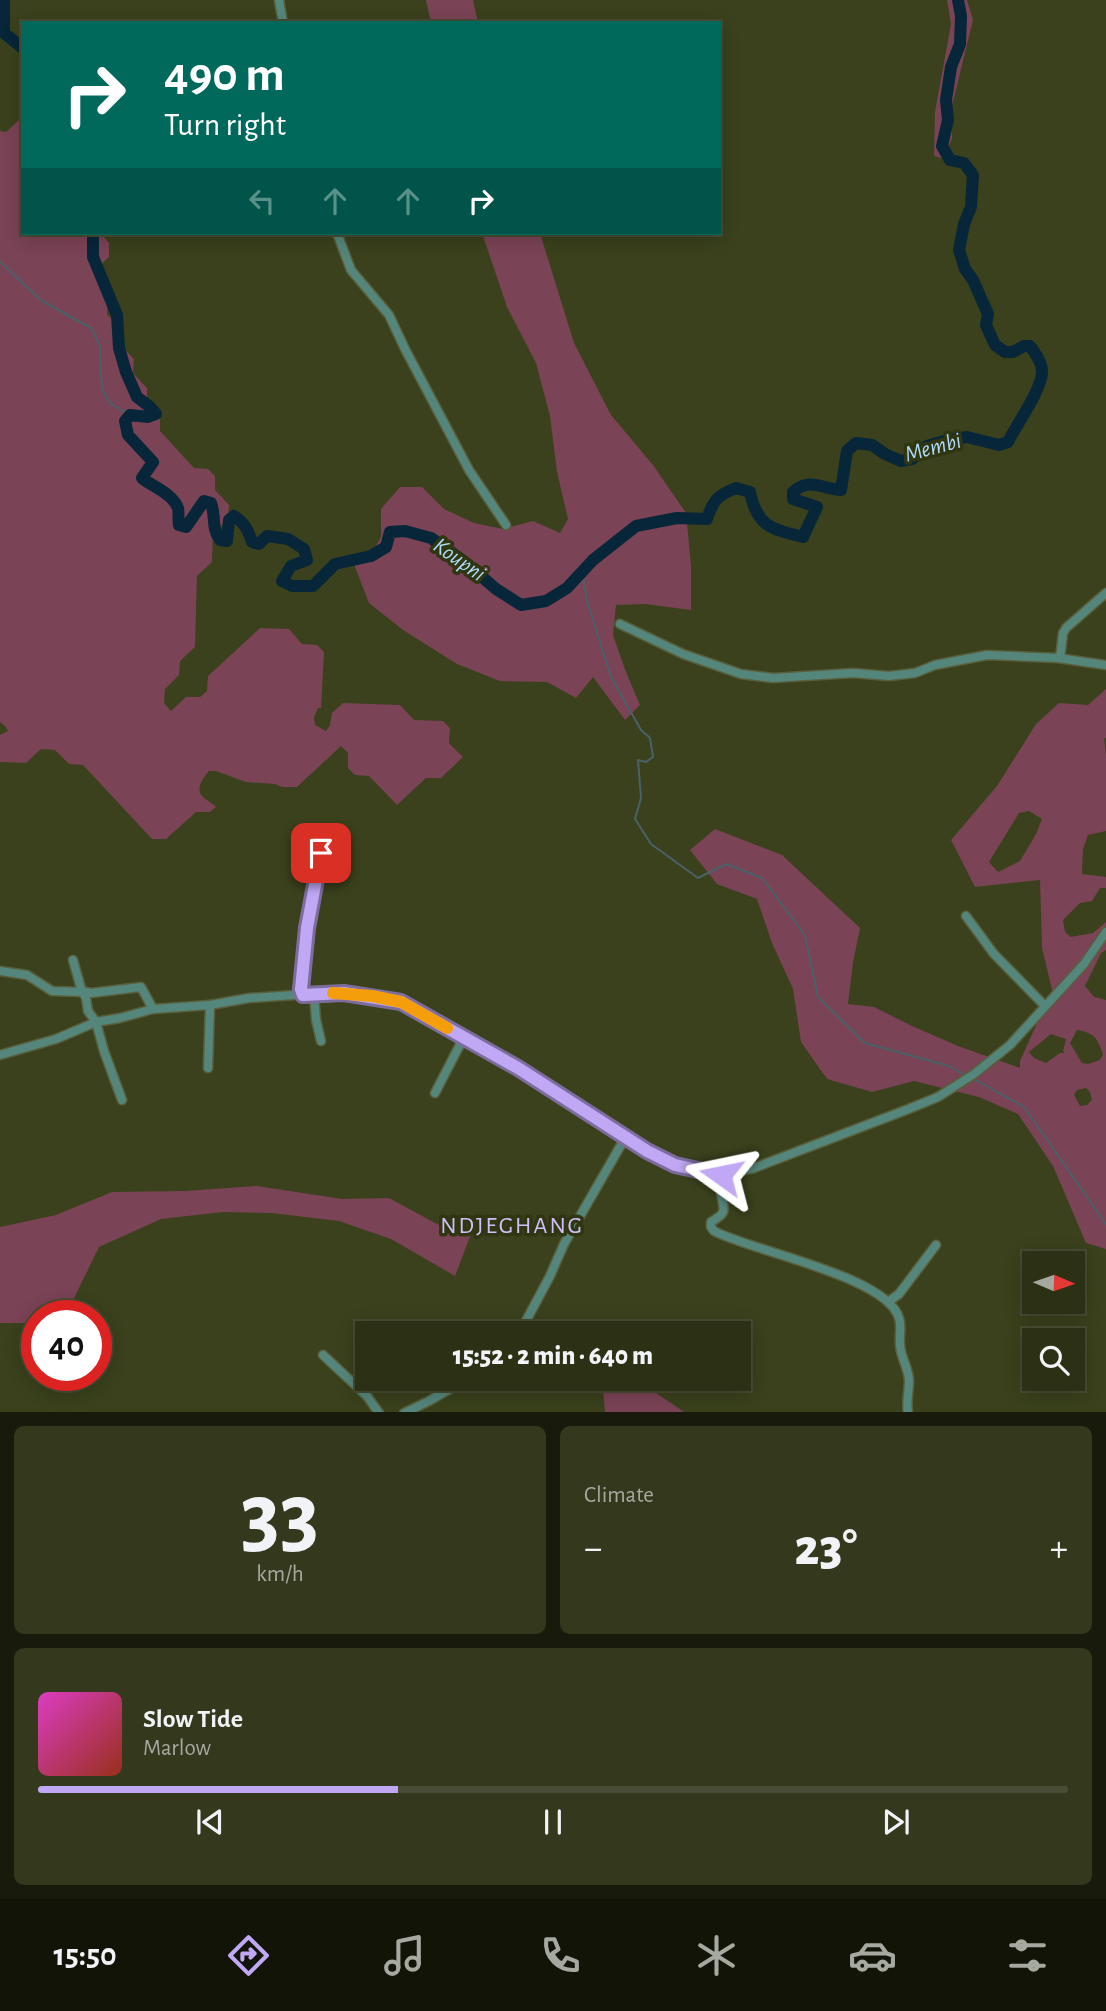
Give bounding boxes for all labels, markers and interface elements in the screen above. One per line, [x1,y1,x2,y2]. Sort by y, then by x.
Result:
icon: right [49,49,140,140]
text: 490 m [164,51,285,100]
text: Turn right [164,109,286,141]
icon: left [243,182,281,220]
icon: ahead [316,182,354,220]
icon: ahead [389,182,427,220]
icon: right [462,182,500,220]
water label: Membi [902,429,964,467]
water label: Koupni [429,534,489,586]
pin [291,823,351,883]
icon: arrive [302,834,340,872]
position arrow [684,1138,758,1212]
district label: NDJEGHANG [440,1214,584,1238]
north arrow [1022,1251,1085,1314]
map controls [1022,1251,1085,1391]
speed limit sign: 40 [21,1300,112,1391]
button: search [1022,1328,1085,1391]
text: 15:52 · 2 min · 640 m [453,1343,653,1369]
text: 33 [241,1470,319,1561]
text: Climate [584,1484,654,1507]
text: 23° [795,1522,857,1574]
text: − [584,1530,602,1568]
text: + [1050,1530,1068,1568]
text: km/h [256,1563,304,1586]
text: Slow Tide [143,1706,243,1732]
text: Marlow [143,1737,211,1760]
icon: previous [191,1803,229,1841]
icon: pause [534,1803,572,1841]
icon: next [877,1803,915,1841]
icon: directions [224,1931,273,1980]
icon: music [380,1931,429,1980]
icon: phone [536,1931,585,1980]
icon: climate [692,1931,741,1980]
icon: car [848,1931,897,1980]
icon: filters [1003,1931,1052,1980]
text: 15:50 [53,1939,117,1971]

